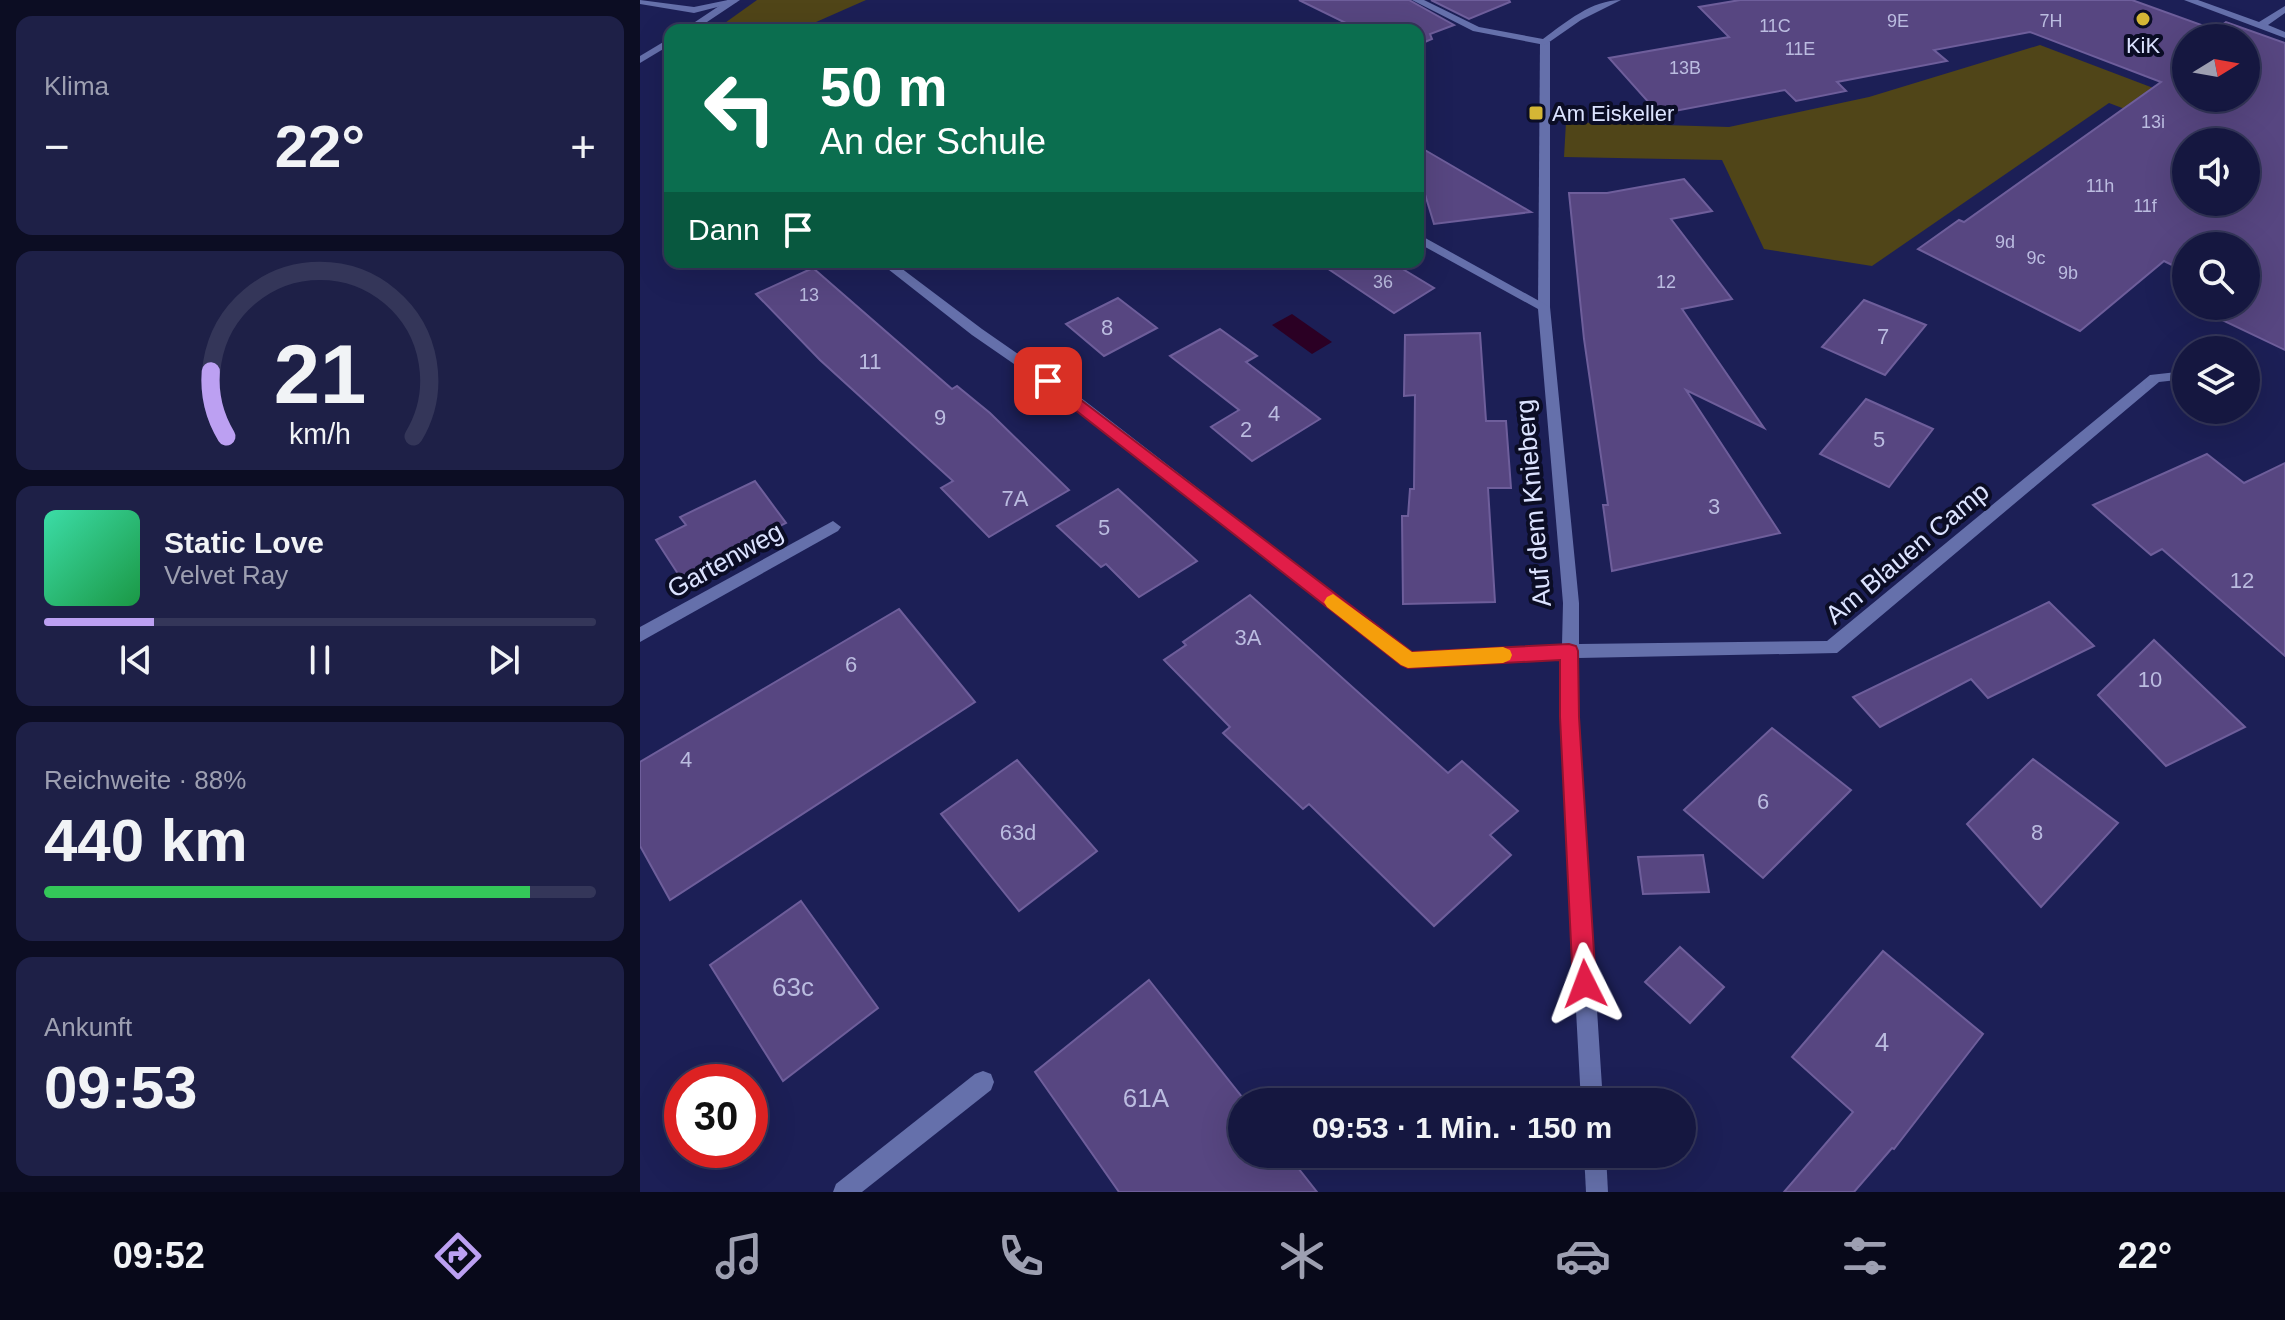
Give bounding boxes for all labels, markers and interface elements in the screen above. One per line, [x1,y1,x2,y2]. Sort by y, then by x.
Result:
marker: KiK [2134,10,2152,28]
house number: 9E [1887,11,1909,31]
house number: 7H [2039,11,2063,31]
house number: 11C [1759,16,1791,36]
north arrow [2172,24,2260,112]
map controls [2172,24,2260,424]
place label: KiK [2126,33,2160,58]
house number: 11E [1785,39,1815,59]
text: 50 m [820,55,948,118]
icon: left [688,56,792,160]
house number: 13B [1669,58,1701,78]
text: Klima [44,71,109,101]
place label: Am Eiskeller [1552,101,1674,126]
marker: Am Eiskeller [1527,104,1545,122]
house number: 13i [2141,112,2165,132]
text: 22° [275,113,365,180]
text: An der Schule [820,121,1046,162]
text: − [44,122,70,171]
text: + [570,122,596,171]
button: sound [2172,128,2260,216]
house number: 11h [2086,176,2114,196]
house number: 11f [2133,196,2158,216]
icon: arrive [776,208,820,252]
text: Dann [688,213,760,246]
house number: 9d [1995,232,2015,252]
button: search [2172,232,2260,320]
house number: 9c [2026,248,2046,268]
house number: 9b [2058,263,2078,283]
house number: 36 [1373,272,1393,292]
house number: 12 [1656,272,1676,292]
house number: 13 [799,285,819,305]
house number: 8 [1101,315,1113,340]
house number: 7 [1877,324,1889,349]
text: 21 [274,327,366,420]
button: layers [2172,336,2260,424]
pin [1014,347,1082,415]
house number: 11 [859,349,881,374]
icon: arrive [1026,359,1070,403]
street label: Auf dem Knieberg [1509,398,1557,608]
house number: 4 [1268,401,1280,426]
house number: 9 [934,405,946,430]
house number: 2 [1240,417,1252,442]
text: km/h [289,418,351,450]
house number: 5 [1873,427,1885,452]
street label: Am Blauen Camp [1819,476,1995,630]
house number: 7A [1002,486,1029,511]
house number: 3 [1708,494,1720,519]
house number: 5 [1098,515,1110,540]
street label: Gartenweg [662,516,788,604]
text: Static Love [164,526,324,559]
text: Velvet Ray [164,560,288,590]
house number: 12 [2230,568,2254,593]
house number: 3A [1235,625,1262,650]
icon: previous [114,638,158,682]
icon: pause [298,638,342,682]
icon: next [482,638,526,682]
house number: 6 [845,652,857,677]
house number: 10 [2138,667,2162,692]
house number: 4 [680,747,692,772]
text: Reichweite · 88% [44,765,246,795]
house number: 6 [1757,789,1769,814]
text: 440 km [44,807,248,874]
house number: 63d [1000,820,1036,845]
house number: 8 [2031,820,2043,845]
position arrow [1543,942,1627,1026]
house number: 63c [772,972,814,1002]
text: Ankunft [44,1012,132,1042]
house number: 4 [1875,1027,1889,1057]
text: 09:53 [44,1054,197,1121]
speed limit sign: 30 [664,1064,768,1168]
house number: 61A [1123,1083,1170,1113]
text: 09:53 · 1 Min. · 150 m [1312,1111,1612,1144]
icon: directions [430,1228,486,1284]
icon: music [711,1228,767,1284]
icon: phone [993,1228,1049,1284]
icon: climate [1274,1228,1330,1284]
icon: car [1555,1228,1611,1284]
icon: filters [1837,1228,1893,1284]
text: 09:52 [113,1235,205,1276]
text: 22° [2118,1235,2172,1276]

